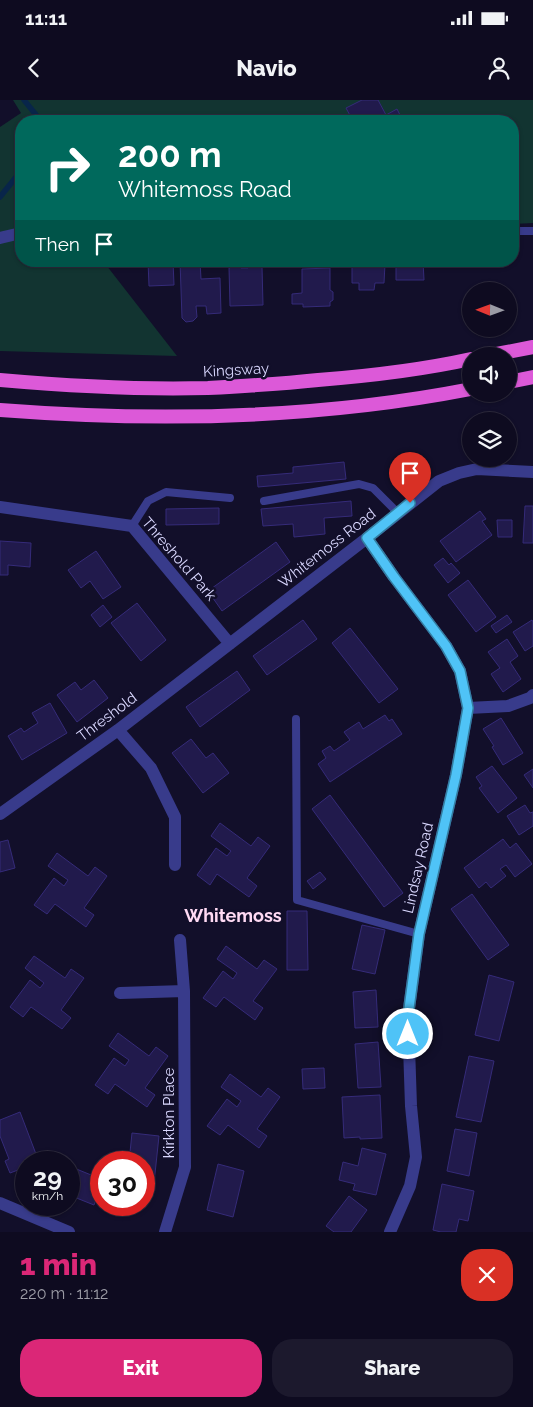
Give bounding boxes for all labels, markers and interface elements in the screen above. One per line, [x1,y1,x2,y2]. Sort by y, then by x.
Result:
text: 11:11 [25,7,67,29]
icon: back [20,54,48,82]
icon: person [485,54,513,82]
text: Navio [236,55,297,81]
text: 200 m [118,134,222,175]
icon: right [35,135,100,200]
text: Whitemoss Road [118,176,292,202]
icon: arrive [90,230,118,258]
text: Then [35,233,80,255]
north arrow [462,282,518,338]
map controls [462,282,517,467]
button: sound [462,347,517,402]
street label: Kingsway [203,359,269,381]
button: layers [462,412,517,467]
pin [389,452,431,503]
icon: arrive [396,459,424,487]
street label: Whitemoss Road [275,504,379,592]
street label: Threshold Park [138,514,220,604]
street label: Threshold [74,689,140,745]
street label: Lindsay Road [399,821,437,915]
district label: Whitemoss [184,905,282,926]
position arrow [381,1007,433,1059]
street label: Kirkton Place [160,1067,178,1159]
speed limit sign: 30 [90,1151,155,1216]
text: 29 [33,1162,62,1192]
text: km/h [32,1189,63,1203]
text: 1 min [20,1247,97,1282]
button: close [461,1249,513,1301]
text: 220 m · 11:12 [20,1284,108,1303]
button: Exit [20,1339,262,1397]
button: Share [272,1339,513,1397]

